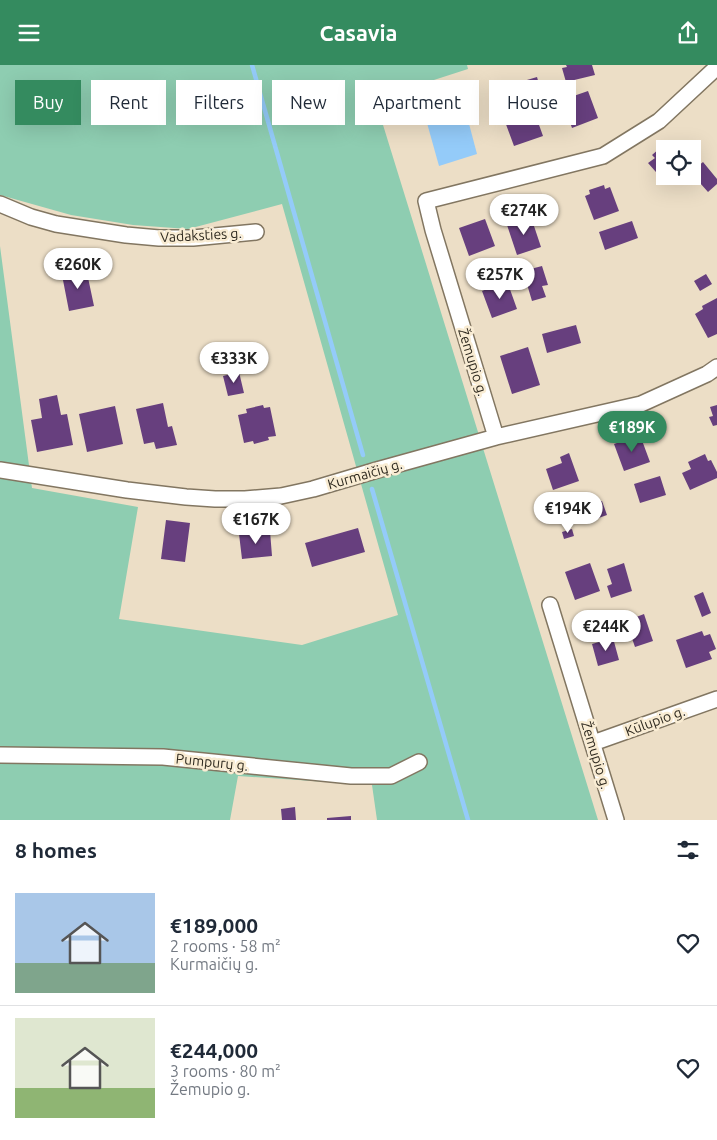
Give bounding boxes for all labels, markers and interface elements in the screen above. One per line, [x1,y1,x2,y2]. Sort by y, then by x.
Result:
icon: menu [15,19,43,47]
icon: share [674,19,702,47]
text: Casavia [319,20,398,45]
chip: Buy [15,80,81,125]
chip: Rent [91,80,166,125]
chip: Filters [176,80,262,125]
chip: New [272,80,345,125]
chip: Apartment [355,80,479,125]
chip: House [489,80,576,125]
map controls [656,140,701,185]
button: locate [656,140,701,185]
pin: €274K [489,193,559,236]
text: €274K [501,201,547,219]
street label: Vadaksties g. [160,225,242,245]
pin: €260K [43,247,113,290]
text: €260K [55,255,101,273]
pin: €257K [465,257,535,300]
text: €257K [477,265,523,283]
street label: Žemupio g. [455,326,492,398]
pin: €333K [199,341,269,384]
text: €333K [211,349,257,367]
pin: €189K [597,411,667,453]
text: €189K [609,418,655,436]
street label: Kurmaičių g. [326,456,404,492]
pin: €194K [533,491,603,534]
text: €194K [545,499,591,517]
pin: €167K [221,503,291,545]
text: €167K [233,510,279,528]
pin: €244K [571,609,641,652]
text: €244K [583,617,629,635]
street label: Kūlupio g. [623,703,687,739]
street label: Žemupio g. [578,719,615,791]
street label: Pumpurų g. [175,750,249,774]
icon: filters [674,836,702,864]
text: 8 homes [15,838,97,862]
icon: home [55,913,115,973]
text: €189,000 [170,913,258,937]
icon: heart [674,929,702,957]
text: 2 rooms · 58 m² [170,937,281,955]
text: Kurmaičių g. [170,955,258,973]
icon: home [55,1038,115,1098]
text: €244,000 [170,1038,258,1062]
icon: heart [674,1054,702,1082]
text: 3 rooms · 80 m² [170,1062,281,1080]
text: Žemupio g. [170,1080,250,1098]

